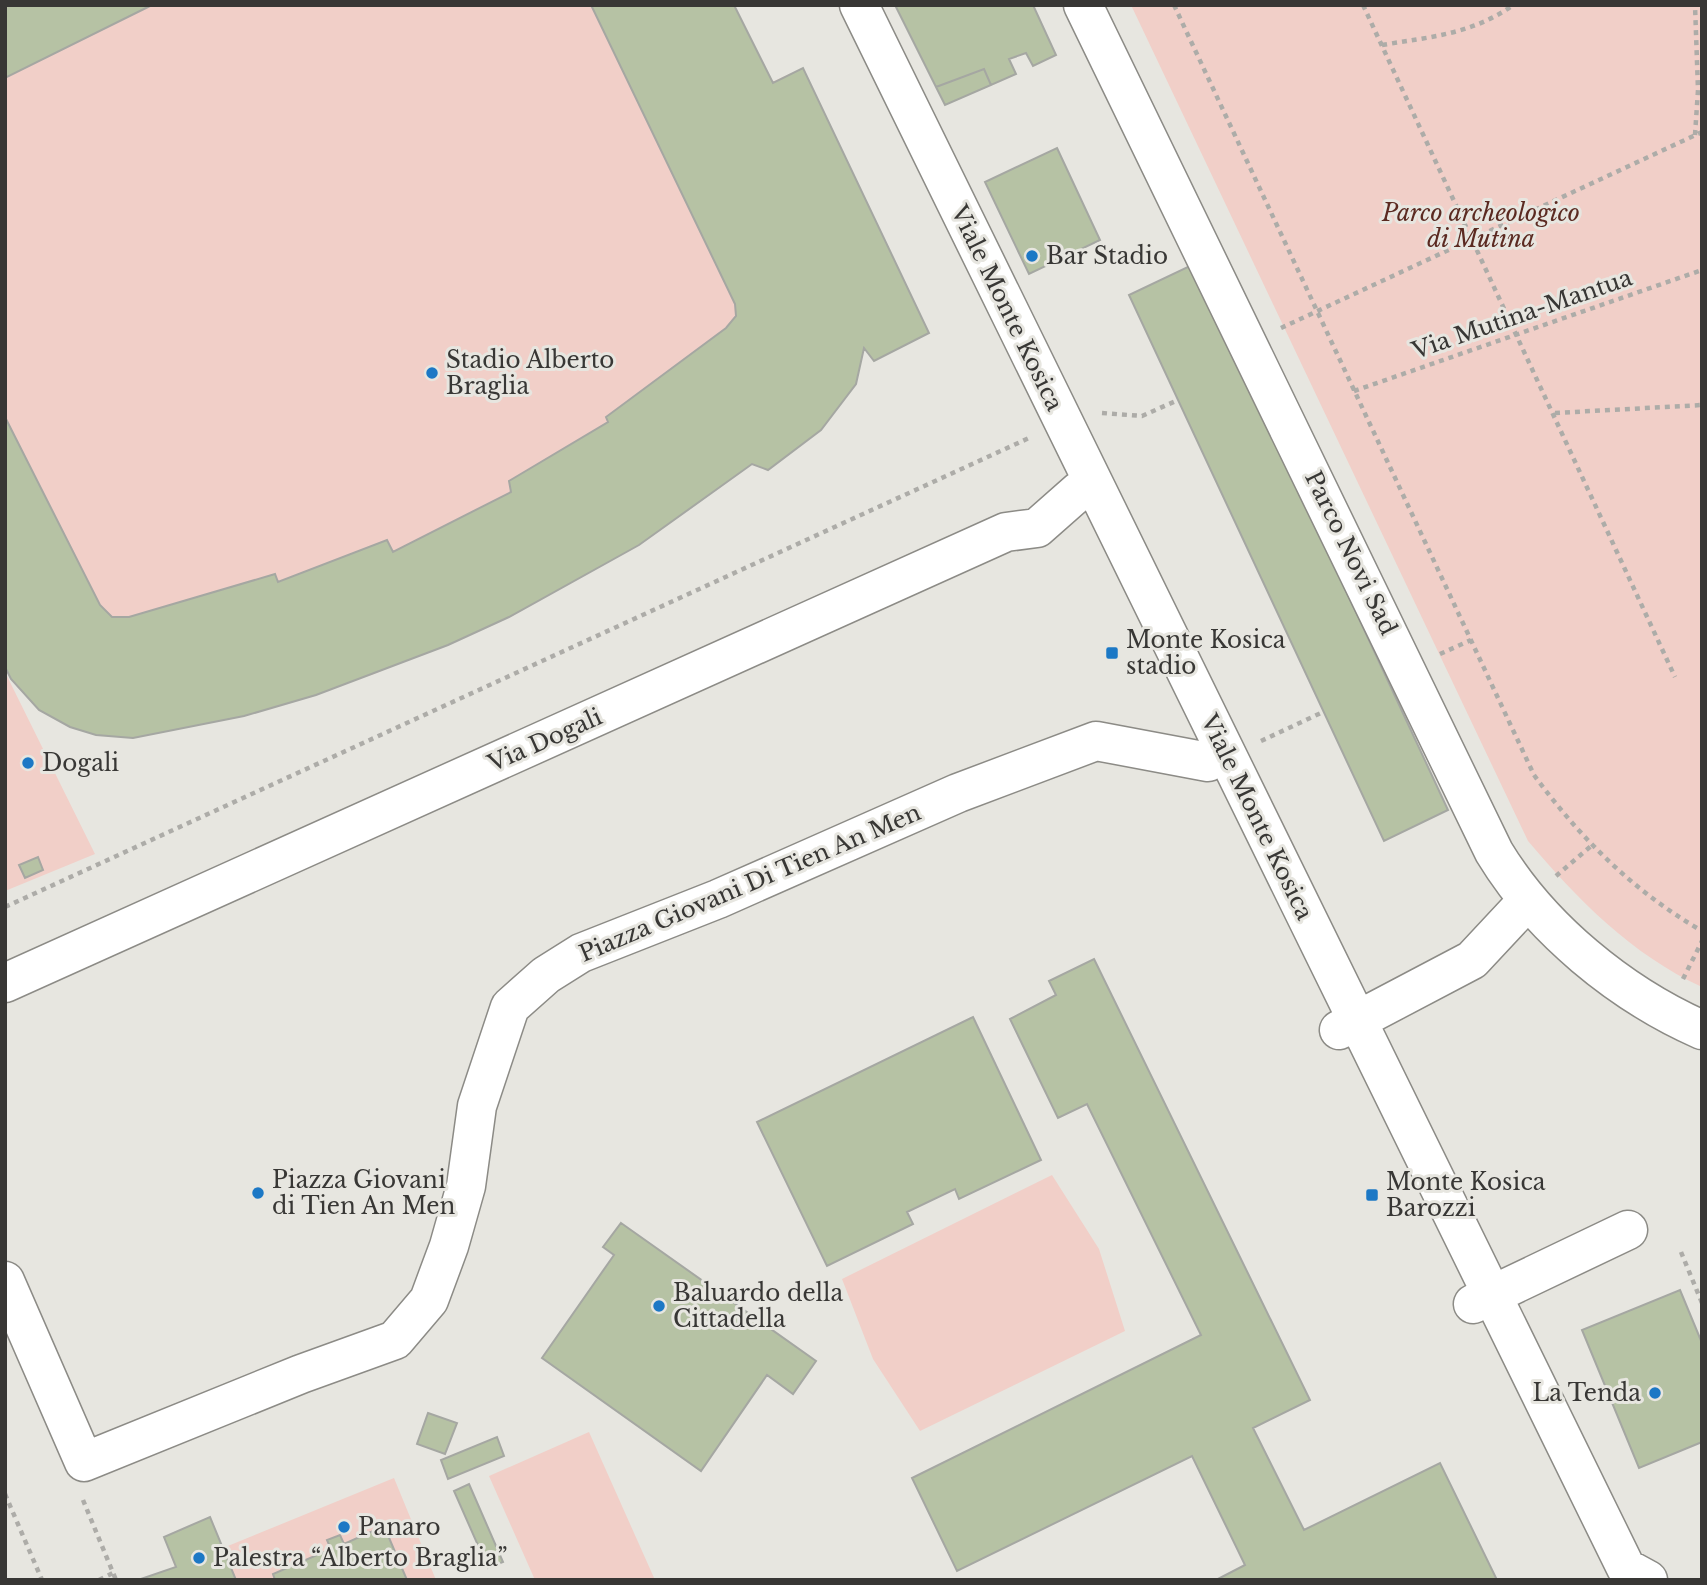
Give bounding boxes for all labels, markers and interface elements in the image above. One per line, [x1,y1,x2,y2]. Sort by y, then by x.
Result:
park label: Parco archeologico di Mutina [1381,199,1580,253]
street label: Viale Monte Kosica [945,200,1069,416]
place label: Bar Stadio [1046,242,1168,270]
marker: Bar Stadio [1024,248,1040,264]
street label: Via Mutina-Mantua [1407,263,1636,365]
place label: Stadio Alberto Braglia [446,346,614,400]
marker: Stadio Alberto Braglia [424,365,440,381]
street label: Parco Novi Sad [1299,466,1403,640]
place label: Monte Kosica stadio [1126,626,1286,680]
marker: Monte Kosica stadio [1104,645,1120,661]
street label: Via Dogali [483,702,607,778]
street label: Viale Monte Kosica [1195,709,1319,925]
place label: Dogali [42,749,119,777]
marker: Dogali [20,755,36,771]
street label: Piazza Giovani Di Tien An Men [575,798,925,968]
place label: Piazza Giovani di Tien An Men [272,1166,455,1220]
place label: Monte Kosica Barozzi [1386,1168,1546,1222]
marker: Piazza Giovani di Tien An Men [250,1185,266,1201]
marker: Monte Kosica Barozzi [1364,1187,1380,1203]
place label: Baluardo della Cittadella [673,1279,844,1333]
marker: Baluardo della Cittadella [651,1298,667,1314]
place label: La Tenda [1533,1379,1641,1407]
marker: La Tenda [1647,1385,1663,1401]
place label: Panaro [358,1513,441,1541]
marker: Panaro [336,1519,352,1535]
place label: Palestra “Alberto Braglia” [213,1544,508,1572]
marker: Palestra “Alberto Braglia” [191,1550,207,1566]

